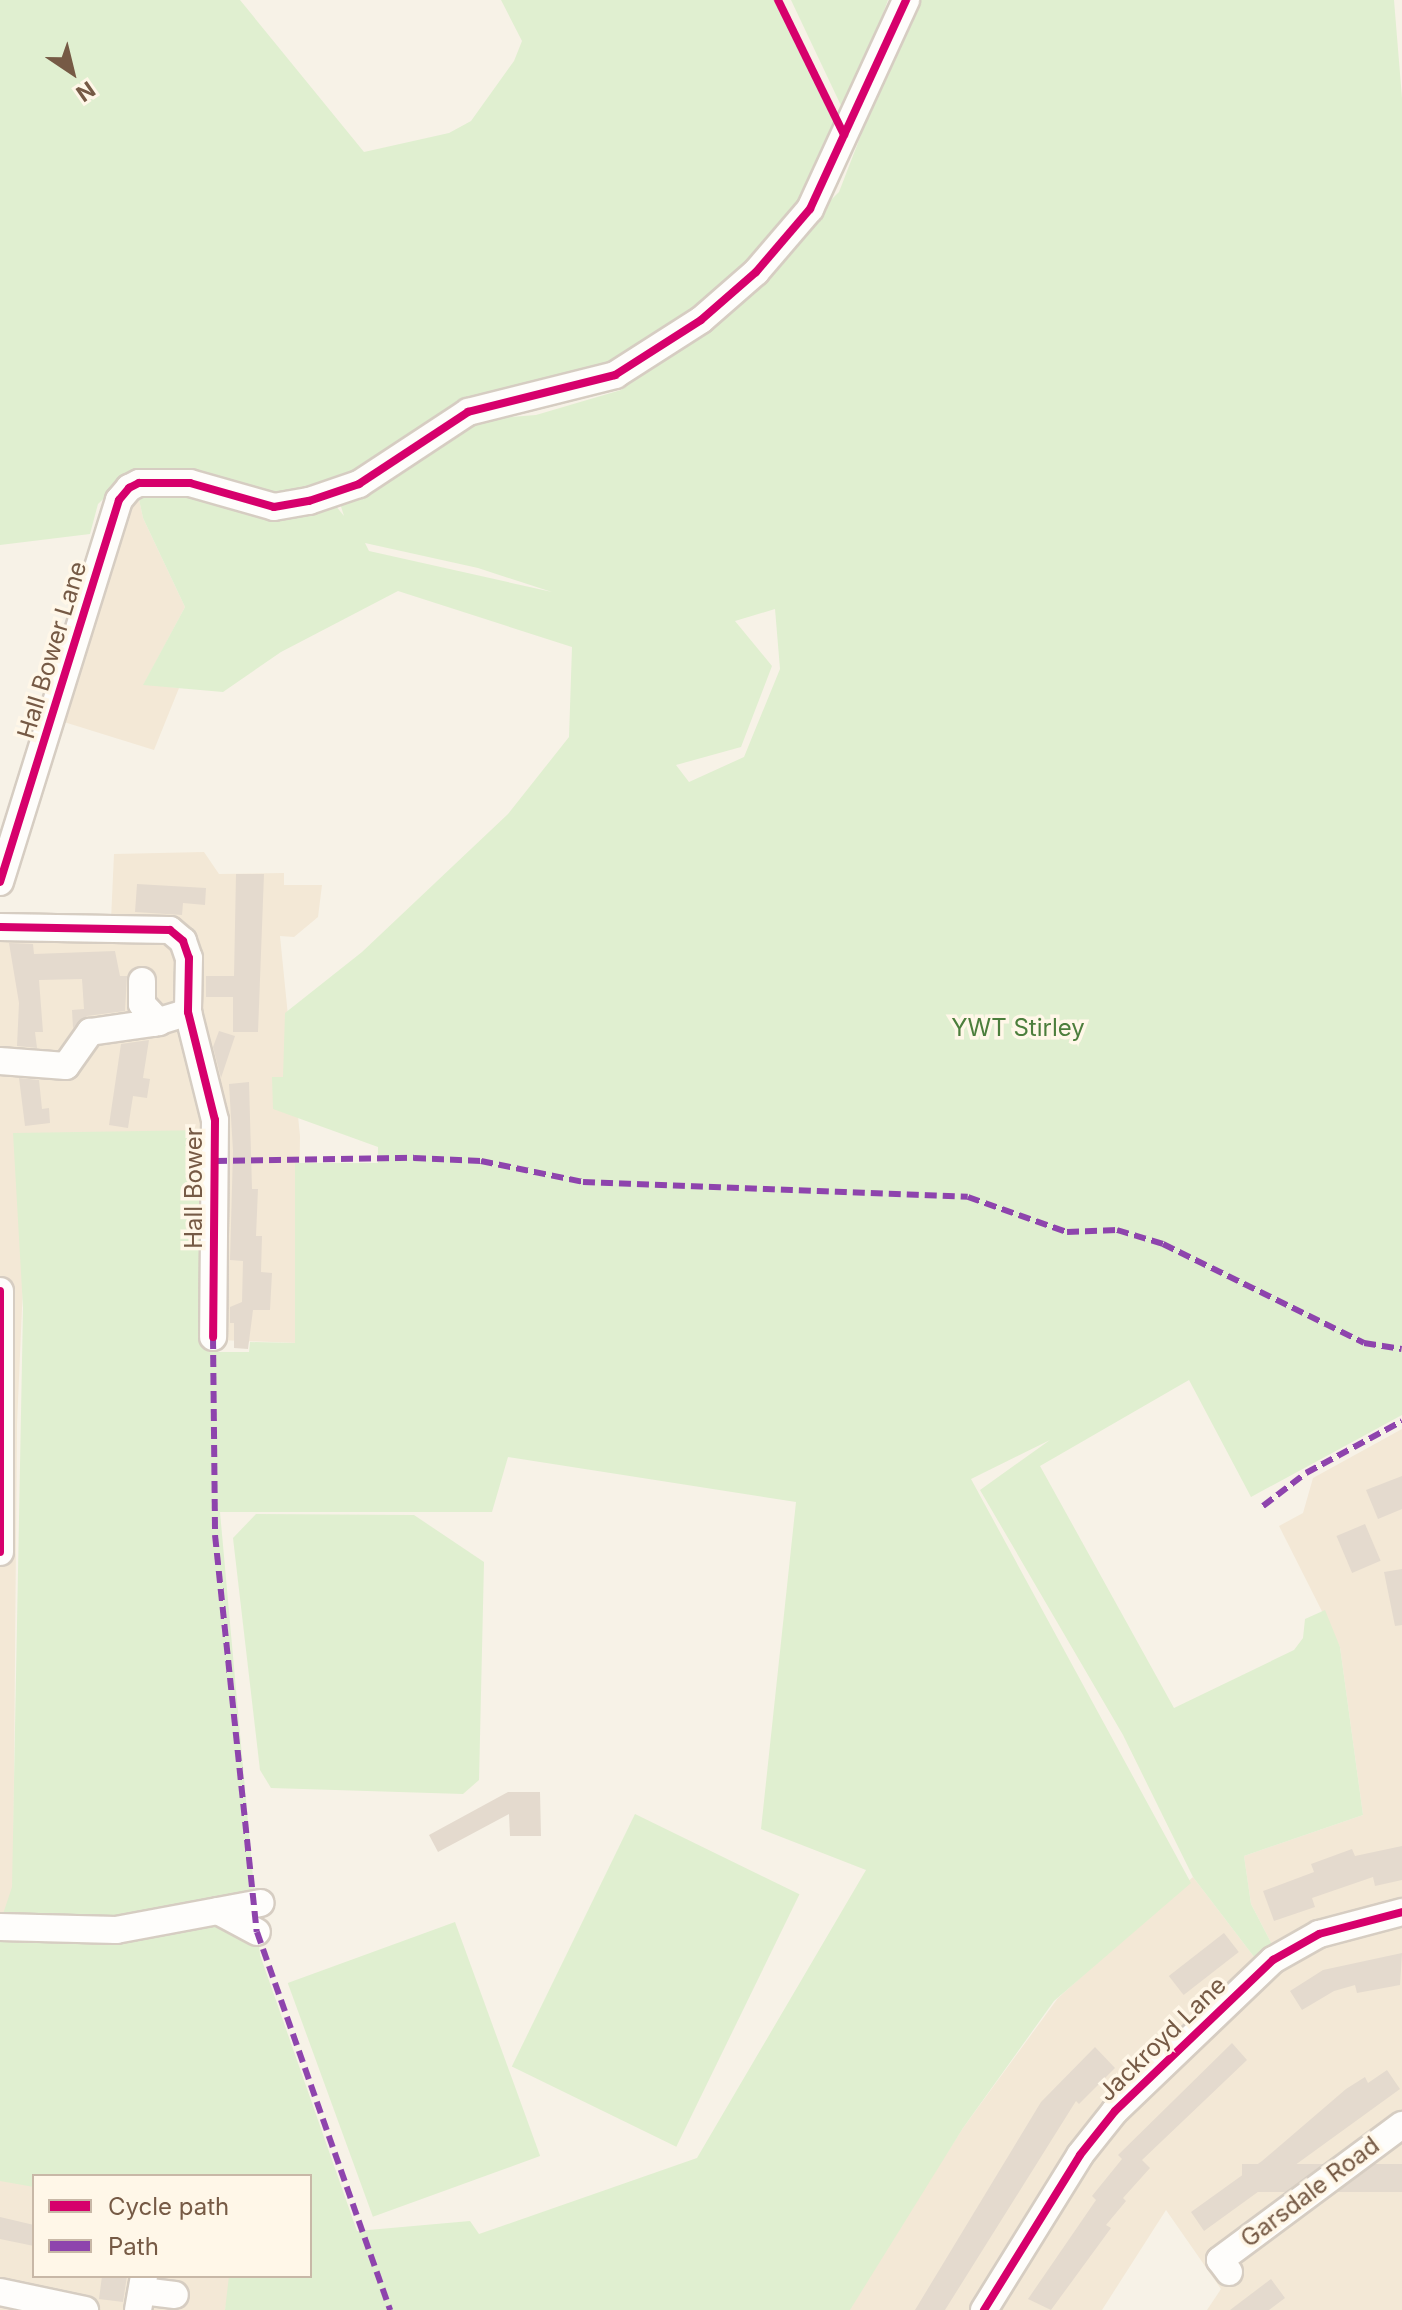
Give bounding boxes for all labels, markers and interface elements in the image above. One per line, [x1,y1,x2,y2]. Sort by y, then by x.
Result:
north arrow [32,32,112,112]
text: N [71,76,100,107]
street label: Hall Bower Lane [11,558,93,742]
park label: YWT Stirley [951,1014,1085,1042]
street label: Hall Bower [180,1127,208,1249]
street label: Jackroyd Lane [1092,1971,1232,2107]
street label: Garsdale Road [1235,2131,1385,2253]
legend [32,2174,312,2278]
text: Cycle path [108,2192,229,2221]
text: Path [108,2232,159,2261]

